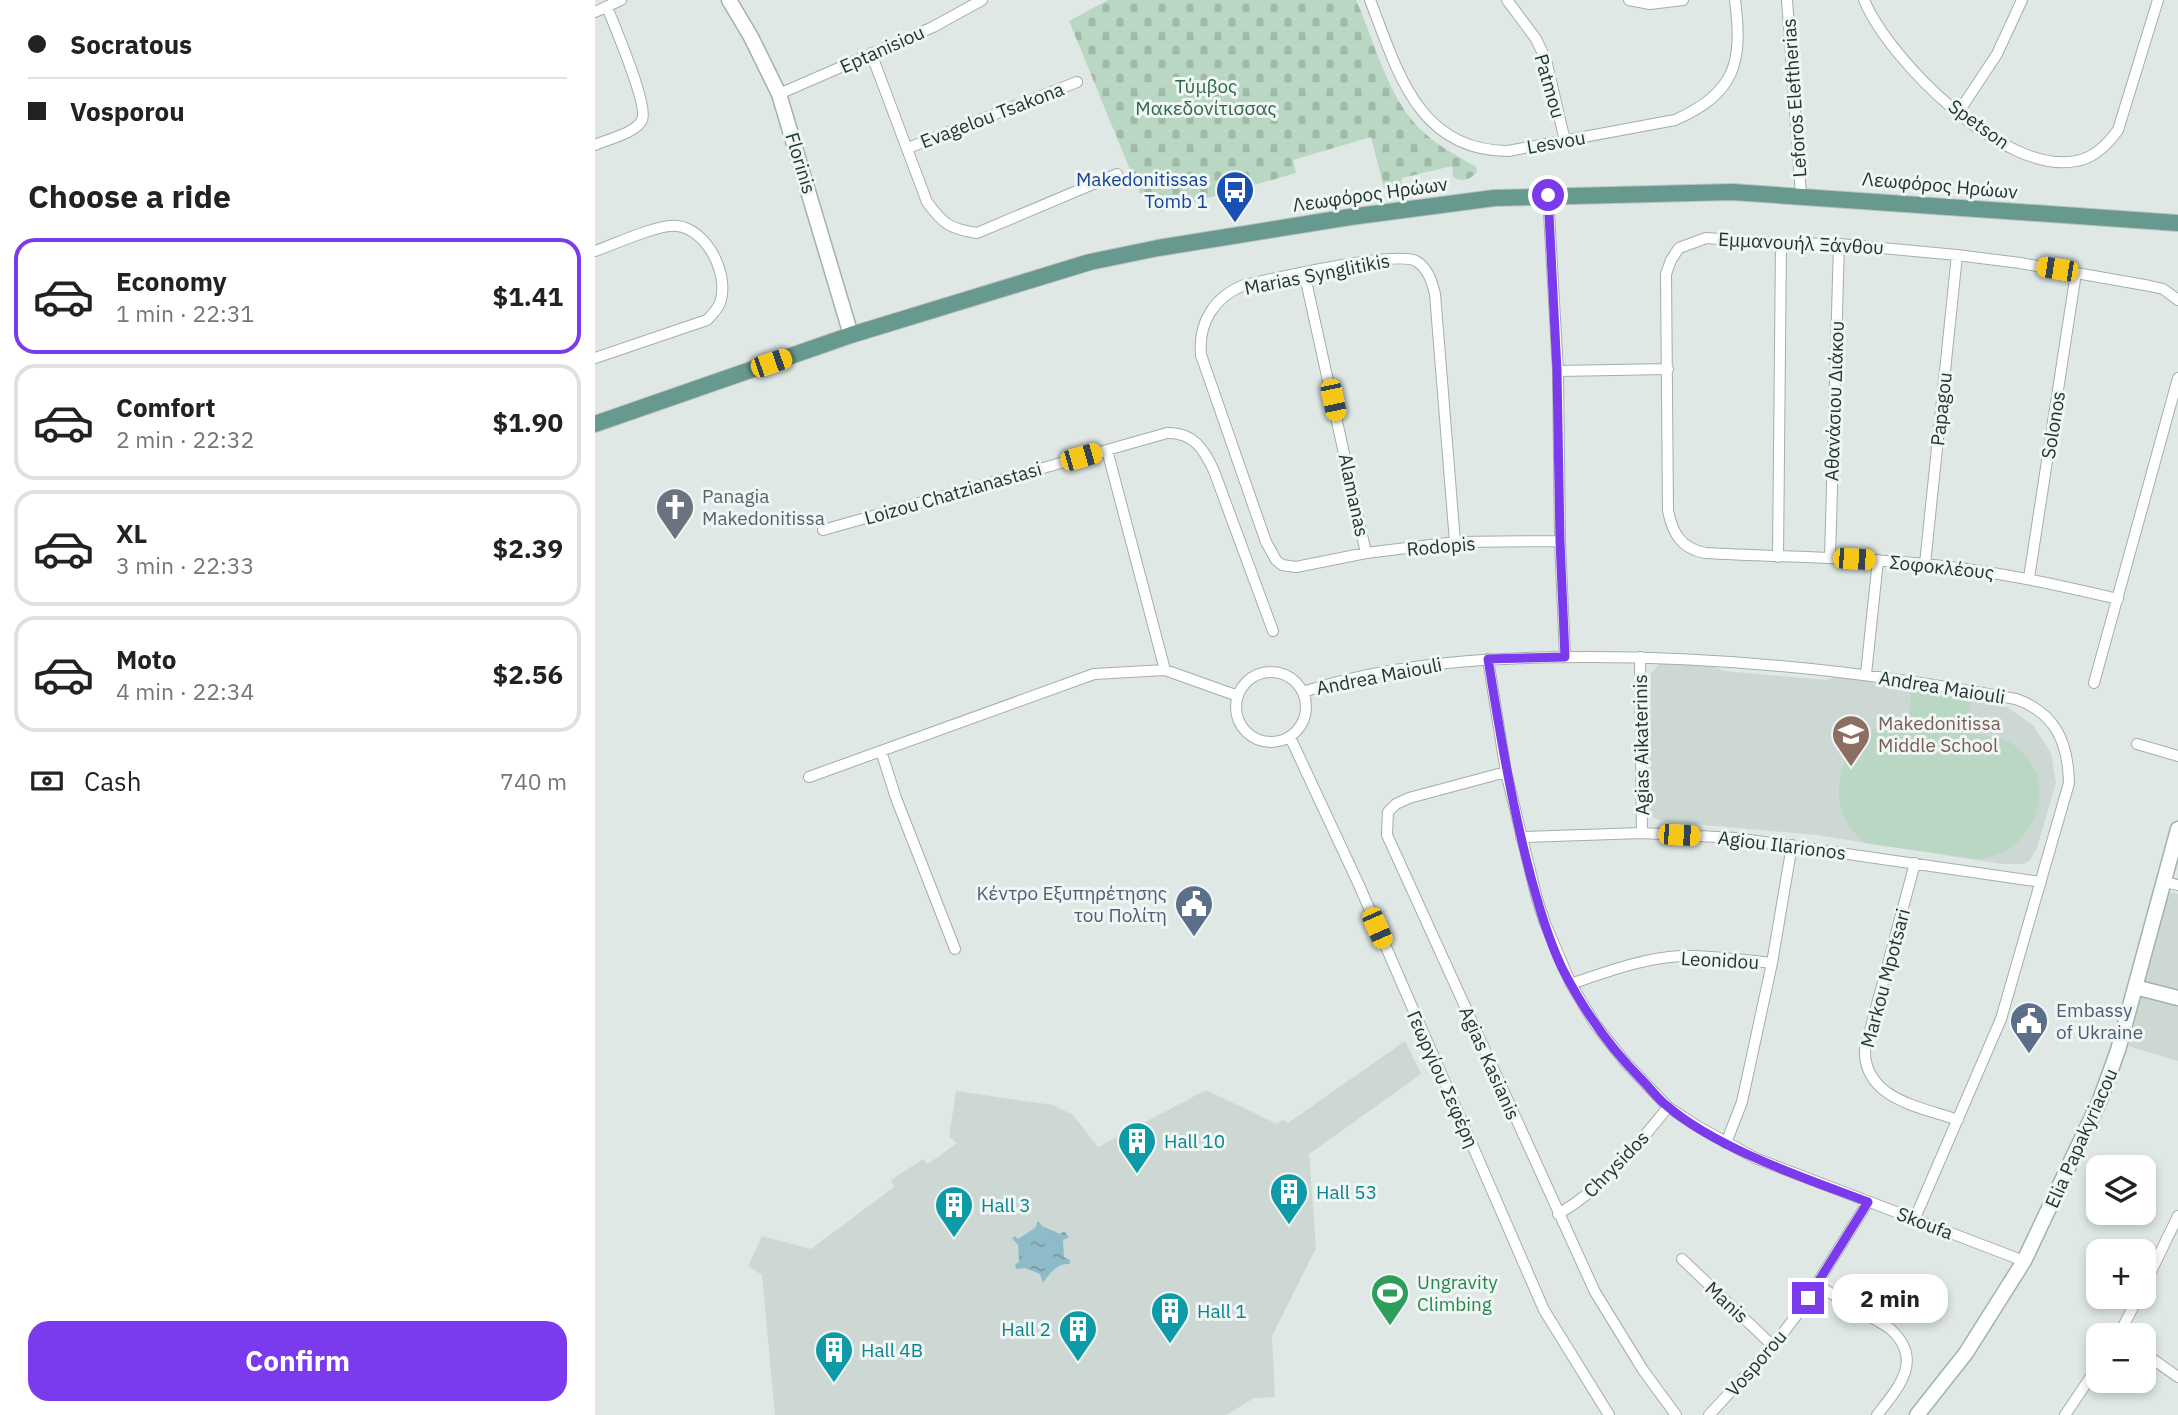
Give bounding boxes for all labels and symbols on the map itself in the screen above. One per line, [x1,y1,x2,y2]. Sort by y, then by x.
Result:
street label: Leforos Eleftherias [1776,18,1812,178]
street label: Eptanisiou [836,20,928,78]
street label: Patmou [1529,51,1571,121]
park label: Τύμβος Μακεδονίτισσας [1135,74,1277,120]
street label: Evagelou Tsakona [917,77,1067,153]
street label: Spetson [1944,94,2014,154]
street label: Lesvou [1525,125,1587,159]
street label: Florinis [780,129,822,197]
street label: Λεωφόρος Ηρώων [1861,166,2019,204]
place label: Makedonitissas Tomb 1 [1076,167,1208,213]
bus stop icon: Makedonitissas Tomb 1 [1214,169,1256,224]
street label: Λεωφόρος Ηρώων [1291,171,1449,217]
route start [1532,179,1564,211]
street label: Εμμανουήλ Ξάνθου [1717,227,1885,259]
street label: Marias Synglitikis [1242,248,1392,300]
car [2035,255,2080,283]
street label: Αθανάσιου Διάκου [1819,320,1849,482]
car [748,346,795,380]
street label: Papagou [1925,371,1957,447]
car [1319,377,1348,423]
street label: Solonos [2036,389,2070,461]
car [1058,441,1105,473]
street label: Alamanas [1333,451,1375,539]
street label: Loizou Chatzianastasi [862,456,1044,530]
place label: Panagia Makedonitissa [702,484,825,530]
church icon: Panagia Makedonitissa [654,486,696,541]
street label: Rodopis [1405,531,1477,561]
car [1833,547,1876,571]
street label: Σοφοκλέους [1889,550,1995,584]
street label: Andrea Maiouli [1314,652,1444,700]
street label: Andrea Maiouli [1877,665,2007,709]
street label: Agias Aikaterinis [1628,674,1654,816]
place label: Makedonitissa Middle School [1878,711,2001,757]
school or university icon: Makedonitissa Middle School [1830,713,1872,768]
car [1658,823,1701,847]
street label: Agiou Ilarionos [1717,825,1847,865]
place label: Κέντρο Εξυπηρέτησης του Πολίτη [977,881,1167,927]
public building icon: Κέντρο Εξυπηρέτησης του Πολίτη [1173,883,1215,938]
car [1359,905,1396,951]
street label: Markou Mpotsari [1855,906,1915,1050]
street label: Leonidou [1680,946,1760,974]
place label: Embassy of Ukraine [2056,998,2143,1044]
public building icon: Embassy of Ukraine [2008,1000,2050,1055]
street label: Agias Kasianis [1454,1003,1526,1123]
street label: Γεωργίου Σεφέρη [1402,1007,1484,1151]
street label: Elia Papakyriacou [2039,1064,2123,1212]
building icon: Hall 10 [1116,1120,1158,1175]
street label: Chrysidos [1578,1125,1654,1203]
place label: Hall 10 [1164,1129,1225,1153]
building icon: Hall 53 [1268,1171,1310,1226]
place label: Hall 53 [1316,1180,1377,1204]
building icon: Hall 3 [933,1184,975,1239]
place label: Hall 3 [981,1193,1031,1217]
street label: Skoufa [1893,1201,1957,1245]
place label: Ungravity Climbing [1417,1270,1498,1316]
sports icon: Ungravity Climbing [1369,1272,1411,1327]
callout: 2 min [1833,1274,1948,1322]
street label: Manis [1700,1276,1754,1328]
route end [1792,1282,1824,1314]
building icon: Hall 1 [1149,1290,1191,1345]
place label: Hall 1 [1197,1299,1247,1323]
building icon: Hall 2 [1057,1308,1099,1363]
place label: Hall 2 [1001,1317,1051,1341]
street label: Vosporou [1720,1325,1792,1401]
building icon: Hall 4B [813,1329,855,1384]
place label: Hall 4B [861,1338,923,1362]

